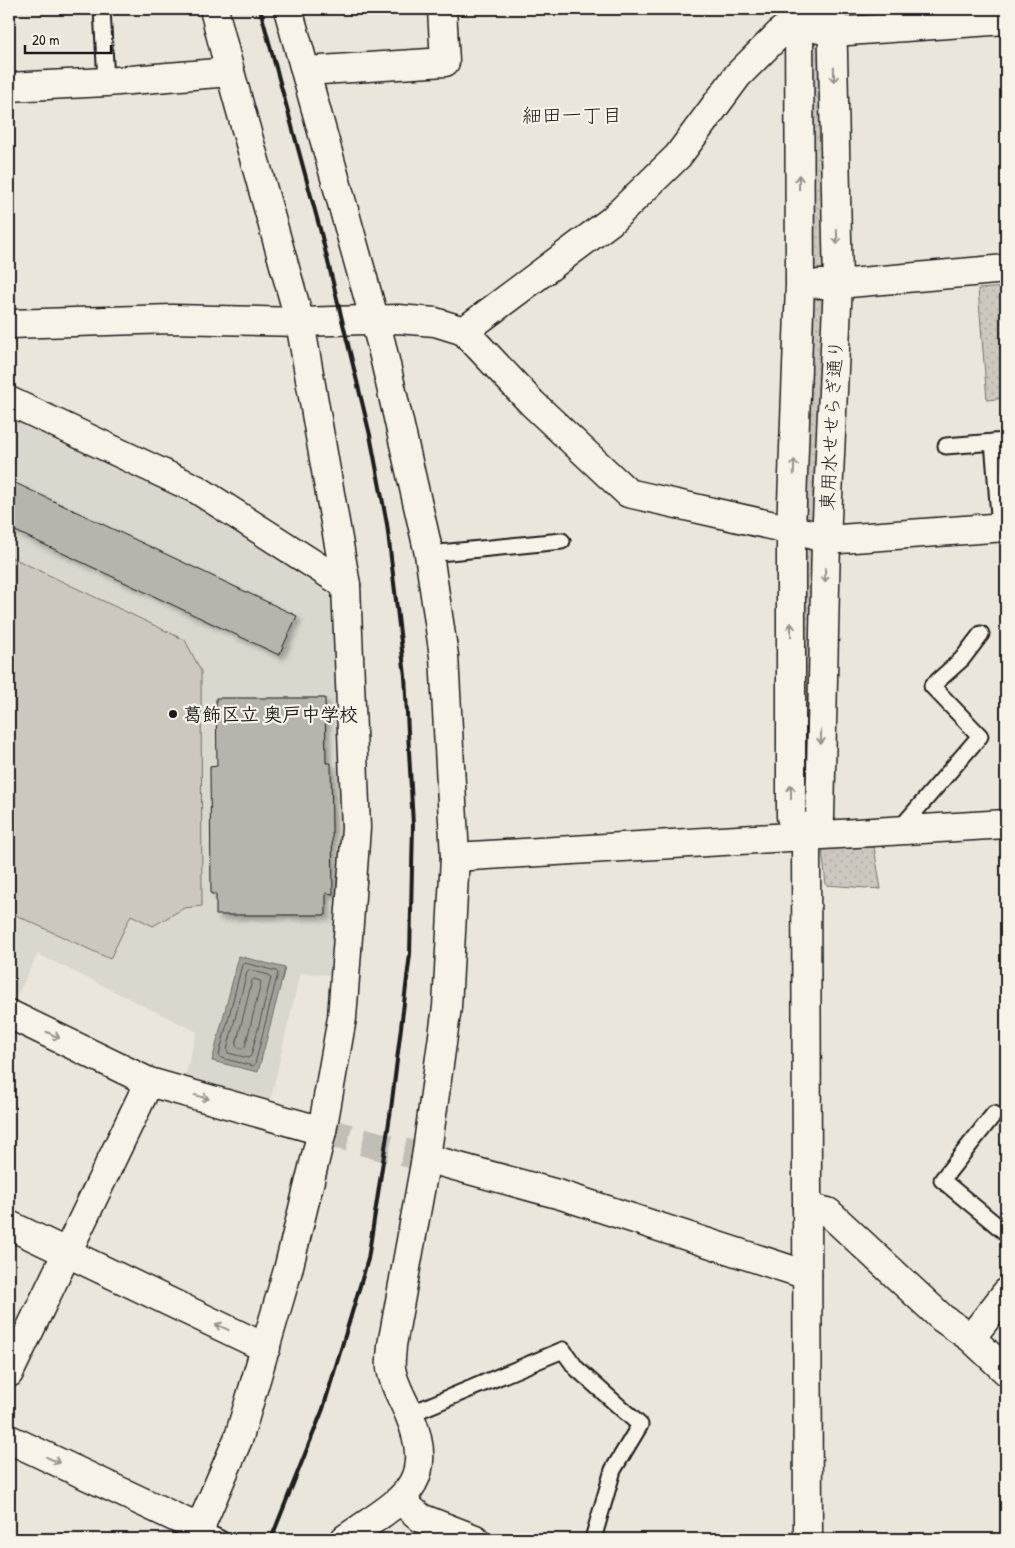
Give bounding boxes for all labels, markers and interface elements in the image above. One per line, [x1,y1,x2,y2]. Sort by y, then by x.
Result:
scale bar [25,22,111,54]
text: 20 m [32,29,59,50]
one-way arrow [829,66,839,83]
district label: 細田一丁目 [522,101,622,128]
one-way arrow [794,175,804,191]
one-way arrow [832,229,842,245]
street label: 東用水せせらぎ通り [814,339,848,511]
one-way arrow [789,460,798,476]
one-way arrow [820,566,830,582]
one-way arrow [786,622,796,638]
place label: 葛飾区立 奥戸中学校 [183,701,358,727]
marker: 葛飾区立 奥戸中学校 [167,708,179,720]
one-way arrow [817,729,826,745]
one-way arrow [786,785,796,801]
one-way arrow [45,1031,60,1041]
one-way arrow [194,1093,210,1102]
one-way arrow [215,1321,230,1331]
one-way arrow [45,1456,60,1465]

